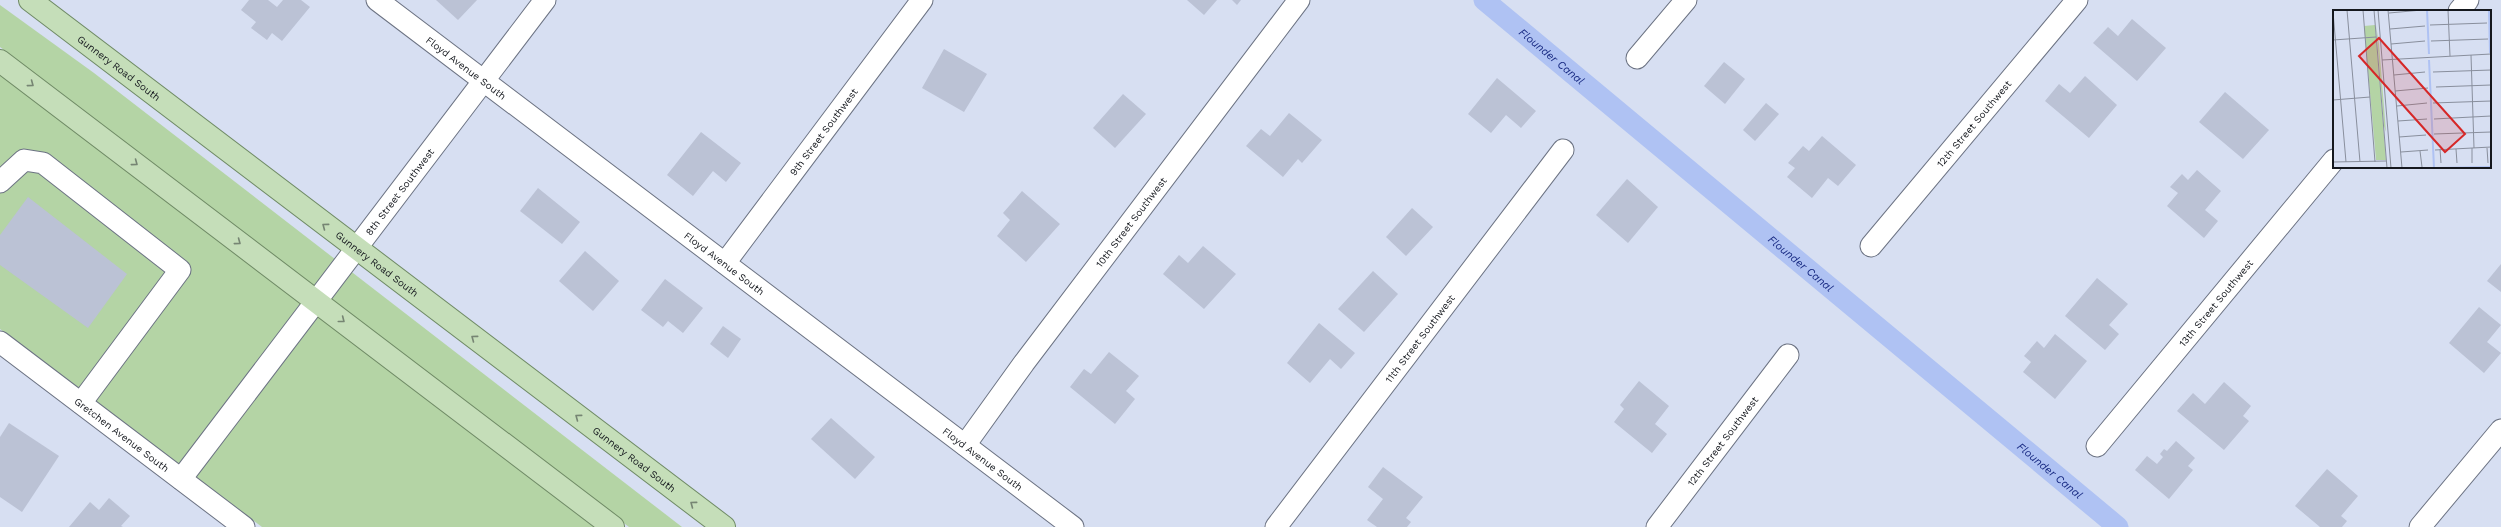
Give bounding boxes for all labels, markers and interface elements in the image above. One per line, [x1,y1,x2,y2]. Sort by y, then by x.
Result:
inset map [2333,10,2491,168]
water label: Flounder Canal [1516,26,1587,88]
street label: Gunnery Road South [75,33,162,103]
street label: Floyd Avenue South [424,34,508,102]
street label: 12th Street Southwest [1935,78,2014,169]
one-way arrow [27,80,34,87]
street label: 9th Street Southwest [788,86,860,178]
street label: 8th Street Southwest [363,146,437,237]
one-way arrow [130,158,137,165]
street label: 10th Street Southwest [1094,174,1169,269]
one-way arrow [323,224,330,231]
street label: Gunnery Road South [333,229,420,299]
street label: Floyd Avenue South [682,230,766,297]
water label: Flounder Canal [1765,233,1836,295]
one-way arrow [234,237,241,244]
street label: 13th Street Southwest [2177,257,2256,349]
street label: 11th Street Southwest [1383,292,1457,385]
one-way arrow [337,316,344,323]
one-way arrow [471,336,478,343]
street label: 12th Street Southwest [1685,394,1761,488]
street label: Gretchen Avenue South [72,396,171,474]
one-way arrow [575,415,582,422]
street label: Gunnery Road South [591,425,678,494]
street label: Floyd Avenue South [940,425,1025,493]
water label: Flounder Canal [2014,440,2085,502]
one-way arrow [690,501,697,508]

